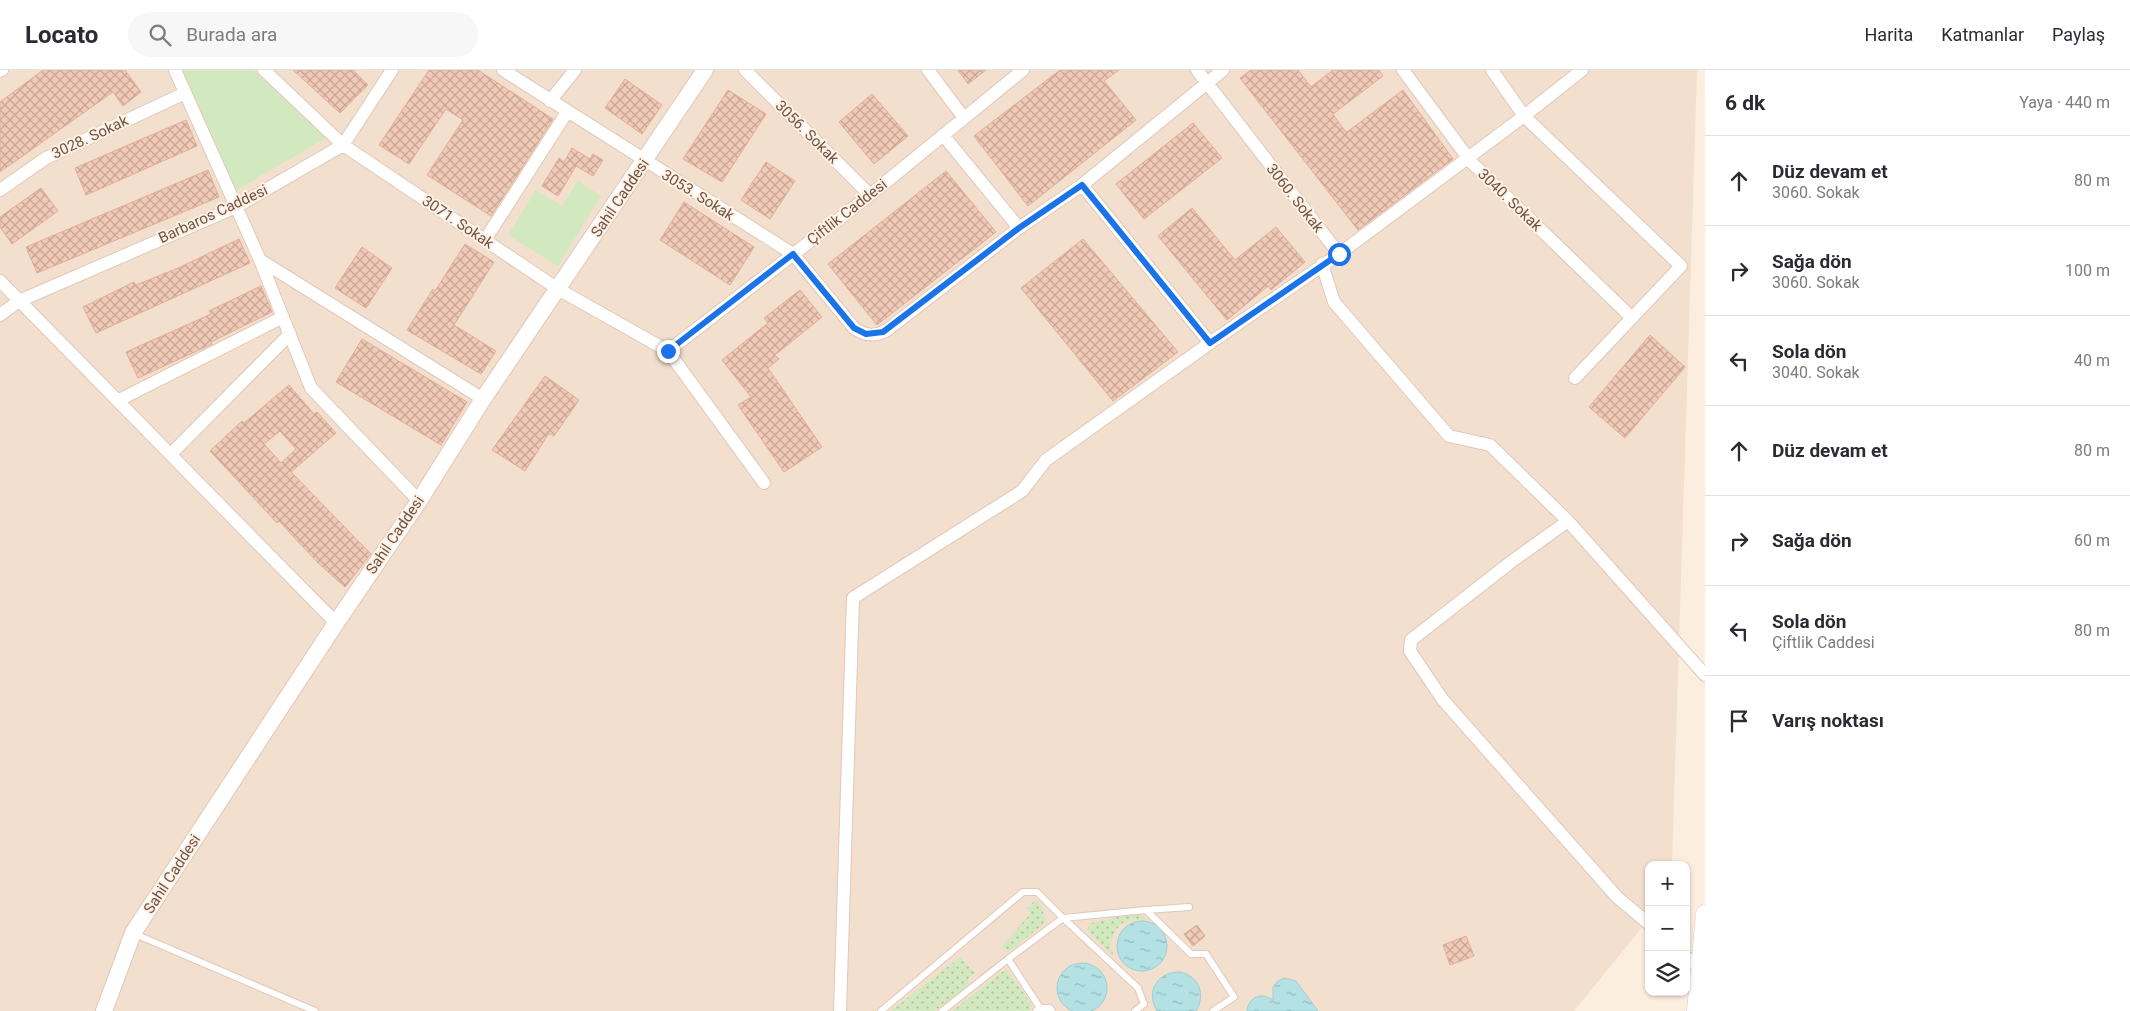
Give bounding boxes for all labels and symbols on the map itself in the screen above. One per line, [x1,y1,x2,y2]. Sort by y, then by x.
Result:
street label: 3056. Sokak [772,97,843,168]
street label: 3028. Sokak [49,111,131,163]
street label: Sahil Caddesi [587,155,653,241]
street label: 3060. Sokak [1263,160,1328,236]
street label: 3040. Sokak [1474,165,1546,235]
street label: 3053. Sokak [658,166,738,225]
street label: Çiftlik Caddesi [803,175,891,249]
street label: Barbaros Caddesi [156,181,270,247]
street label: 3071. Sokak [419,192,497,253]
route start [1328,243,1351,266]
route end [657,340,680,363]
street label: Sahil Caddesi [362,492,428,578]
street label: Sahil Caddesi [140,831,204,917]

